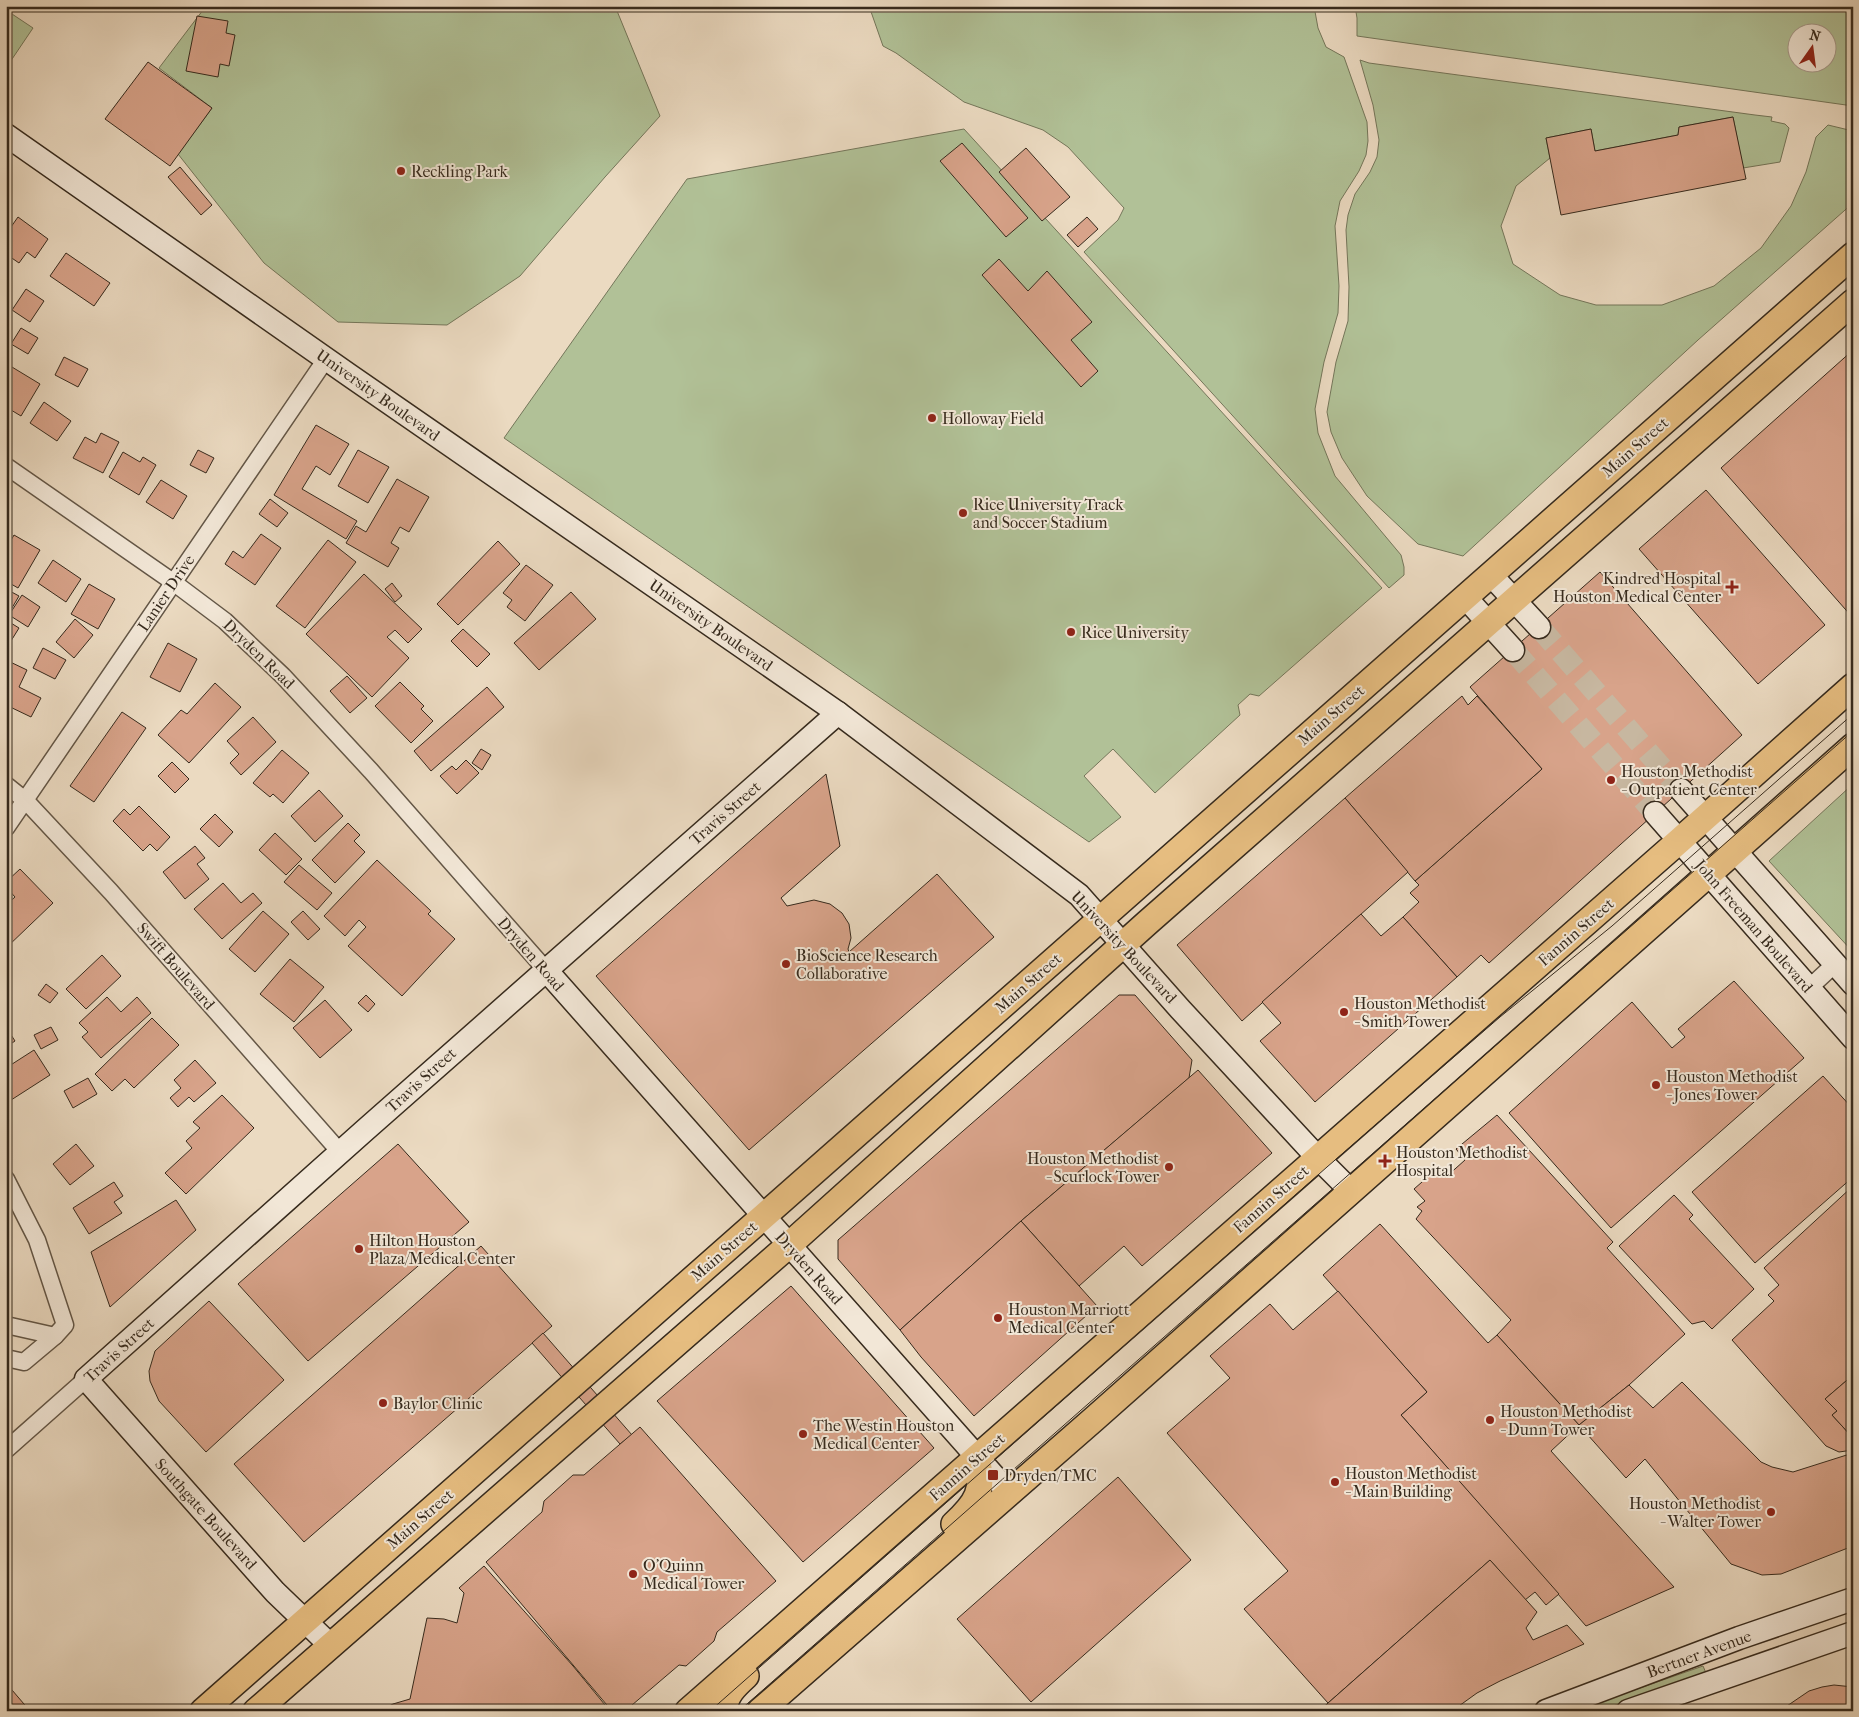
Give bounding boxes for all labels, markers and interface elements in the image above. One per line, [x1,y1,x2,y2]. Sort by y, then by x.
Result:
north arrow [1786,22,1836,72]
text: N [1808,26,1823,45]
place label: Reckling Park [411,162,509,181]
marker: Reckling Park [395,165,407,177]
street label: University Boulevard [312,345,444,445]
place label: Holloway Field [942,409,1044,428]
marker: Holloway Field [926,412,938,424]
street label: Main Street [1598,413,1672,481]
place label: Rice University Track and Soccer Stadium [973,495,1124,532]
marker: Rice University Track and Soccer Stadium [957,507,969,519]
street label: Lanier Drive [133,551,199,635]
place label: Kindred Hospital Houston Medical Center [1553,569,1722,606]
street label: University Boulevard [645,575,777,675]
marker: Kindred Hospital Houston Medical Center [1725,580,1739,594]
street label: Dryden Road [219,615,299,693]
place label: Rice University [1081,623,1189,642]
marker: Rice University [1065,626,1077,638]
street label: Main Street [1294,681,1368,749]
place label: Houston Methodist - Outpatient Center [1621,762,1757,799]
marker: Houston Methodist - Outpatient Center [1605,774,1617,786]
street label: Travis Street [686,777,765,849]
street label: John Freeman Boulevard [1690,854,1817,997]
street label: University Boulevard [1067,887,1181,1007]
street label: Fannin Street [1534,894,1618,970]
street label: Dryden Road [494,913,569,995]
street label: Swift Boulevard [133,919,219,1014]
place label: BioScience Research Collaborative [796,946,938,983]
street label: Main Street [991,949,1065,1017]
marker: BioScience Research Collaborative [780,958,792,970]
place label: Houston Methodist - Smith Tower [1354,994,1486,1031]
marker: Houston Methodist - Smith Tower [1338,1006,1350,1018]
street label: Travis Street [382,1043,460,1116]
place label: Houston Methodist - Jones Tower [1666,1067,1798,1104]
marker: Houston Methodist - Jones Tower [1650,1079,1662,1091]
place label: Houston Methodist Hospital [1396,1143,1528,1180]
place label: Houston Methodist - Scurlock Tower [1027,1149,1159,1186]
marker: Houston Methodist Hospital [1378,1154,1392,1168]
marker: Houston Methodist - Scurlock Tower [1163,1161,1175,1173]
street label: Fannin Street [1229,1161,1313,1237]
street label: Main Street [687,1217,761,1285]
street label: Dryden Road [771,1227,847,1309]
place label: Hilton Houston Plaza/Medical Center [369,1231,515,1268]
marker: Hilton Houston Plaza/Medical Center [353,1243,365,1255]
place label: Houston Marriott Medical Center [1008,1300,1130,1337]
marker: Houston Marriott Medical Center [992,1312,1004,1324]
street label: Travis Street [80,1313,158,1386]
place label: Baylor Clinic [393,1394,482,1413]
marker: Baylor Clinic [377,1397,389,1409]
place label: Houston Methodist - Dunn Tower [1500,1402,1632,1439]
marker: Houston Methodist - Dunn Tower [1484,1414,1496,1426]
place label: The Westin Houston Medical Center [813,1416,955,1453]
marker: The Westin Houston Medical Center [797,1428,809,1440]
street label: Fannin Street [925,1429,1009,1505]
street label: Southgate Boulevard [151,1455,261,1574]
place label: Houston Methodist - Main Building [1345,1464,1477,1501]
place label: Dryden/TMC [1004,1466,1097,1485]
marker: Dryden/TMC [986,1468,1000,1482]
marker: Houston Methodist - Main Building [1329,1476,1341,1488]
street label: Main Street [383,1485,457,1553]
place label: Houston Methodist - Walter Tower [1629,1494,1761,1531]
marker: Houston Methodist - Walter Tower [1765,1506,1777,1518]
place label: O'Quinn Medical Tower [643,1556,745,1593]
marker: O'Quinn Medical Tower [627,1568,639,1580]
street label: Bertner Avenue [1644,1626,1754,1682]

